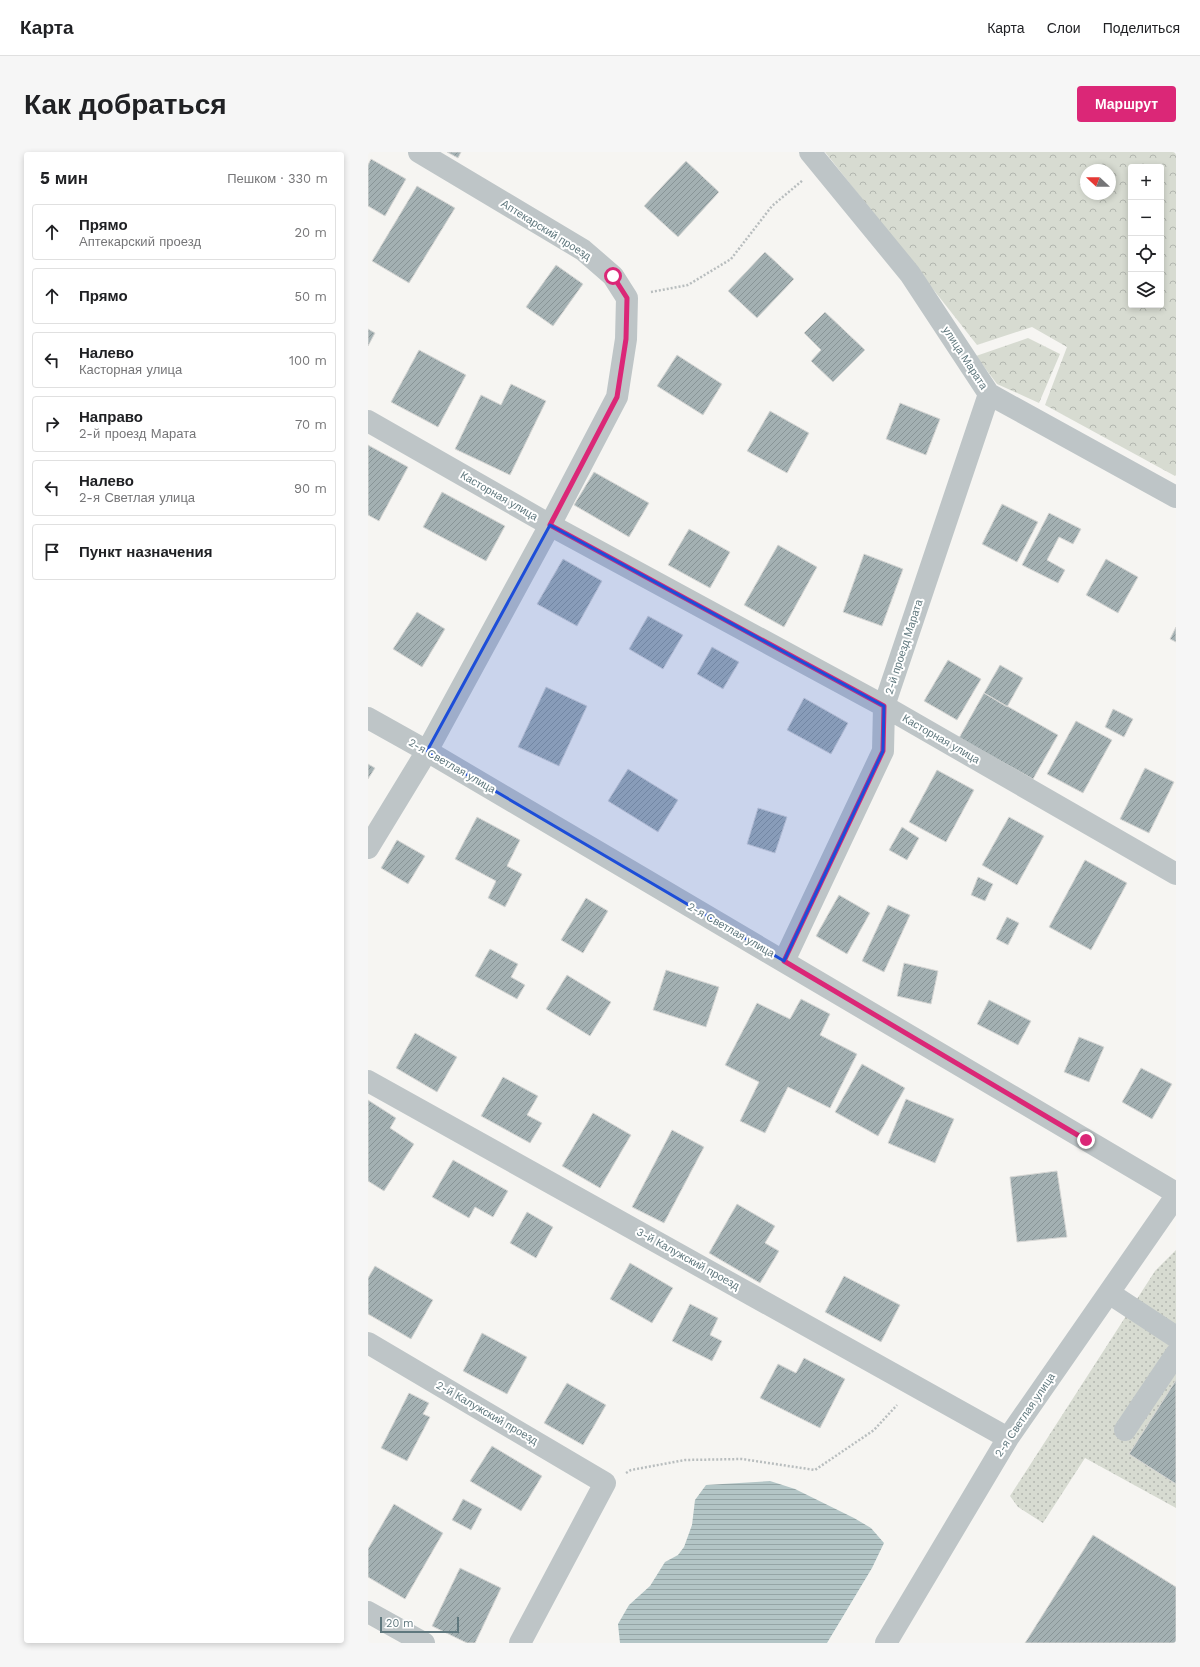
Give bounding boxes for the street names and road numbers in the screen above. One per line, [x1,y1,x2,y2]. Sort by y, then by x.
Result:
street label: Аптекарский проезд [499,197,594,263]
street label: улица Марата [940,324,991,393]
street label: Касторная улица [458,469,541,524]
street label: 2-й проезд Марата [882,597,926,696]
street label: Касторная улица [900,712,983,767]
street label: 2-я Светлая улица [406,736,499,797]
street label: 2-я Светлая улица [685,900,778,961]
street label: 3-й Калужский проезд [634,1225,742,1293]
street label: 2-я Светлая улица [992,1370,1058,1459]
street label: 2-й Калужский проезд [434,1379,541,1448]

